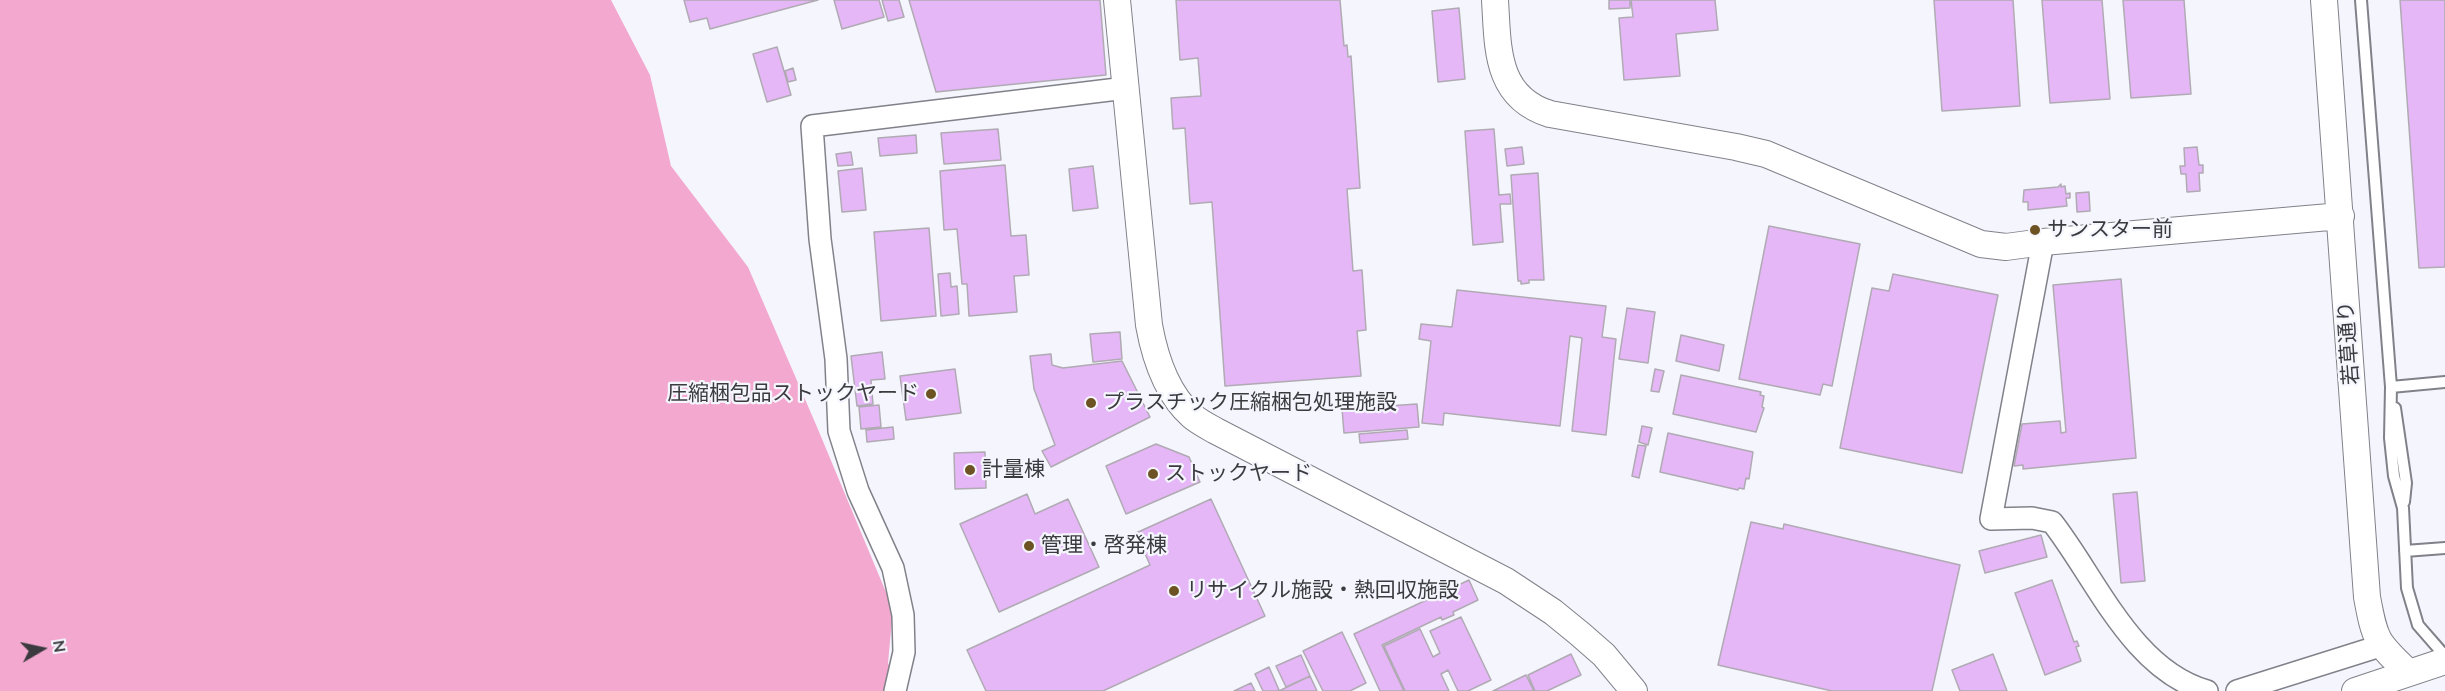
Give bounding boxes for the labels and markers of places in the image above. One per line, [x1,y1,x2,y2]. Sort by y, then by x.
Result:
place label: サンスター前 [2047,217,2173,243]
marker: サンスター前 [2028,223,2042,237]
place label: 圧縮梱包品ストックヤード [667,381,919,407]
marker: 圧縮梱包品ストックヤード [924,387,938,401]
place label: プラスチック圧縮梱包処理施設 [1103,390,1397,416]
marker: プラスチック圧縮梱包処理施設 [1084,396,1098,410]
place label: 計量棟 [982,457,1045,483]
place label: ストックヤード [1165,461,1312,487]
marker: 計量棟 [963,463,977,477]
marker: ストックヤード [1146,467,1160,481]
place label: 管理・啓発棟 [1041,533,1167,559]
marker: 管理・啓発棟 [1022,539,1036,553]
place label: リサイクル施設・熱回収施設 [1186,578,1459,604]
marker: リサイクル施設・熱回収施設 [1167,584,1181,598]

